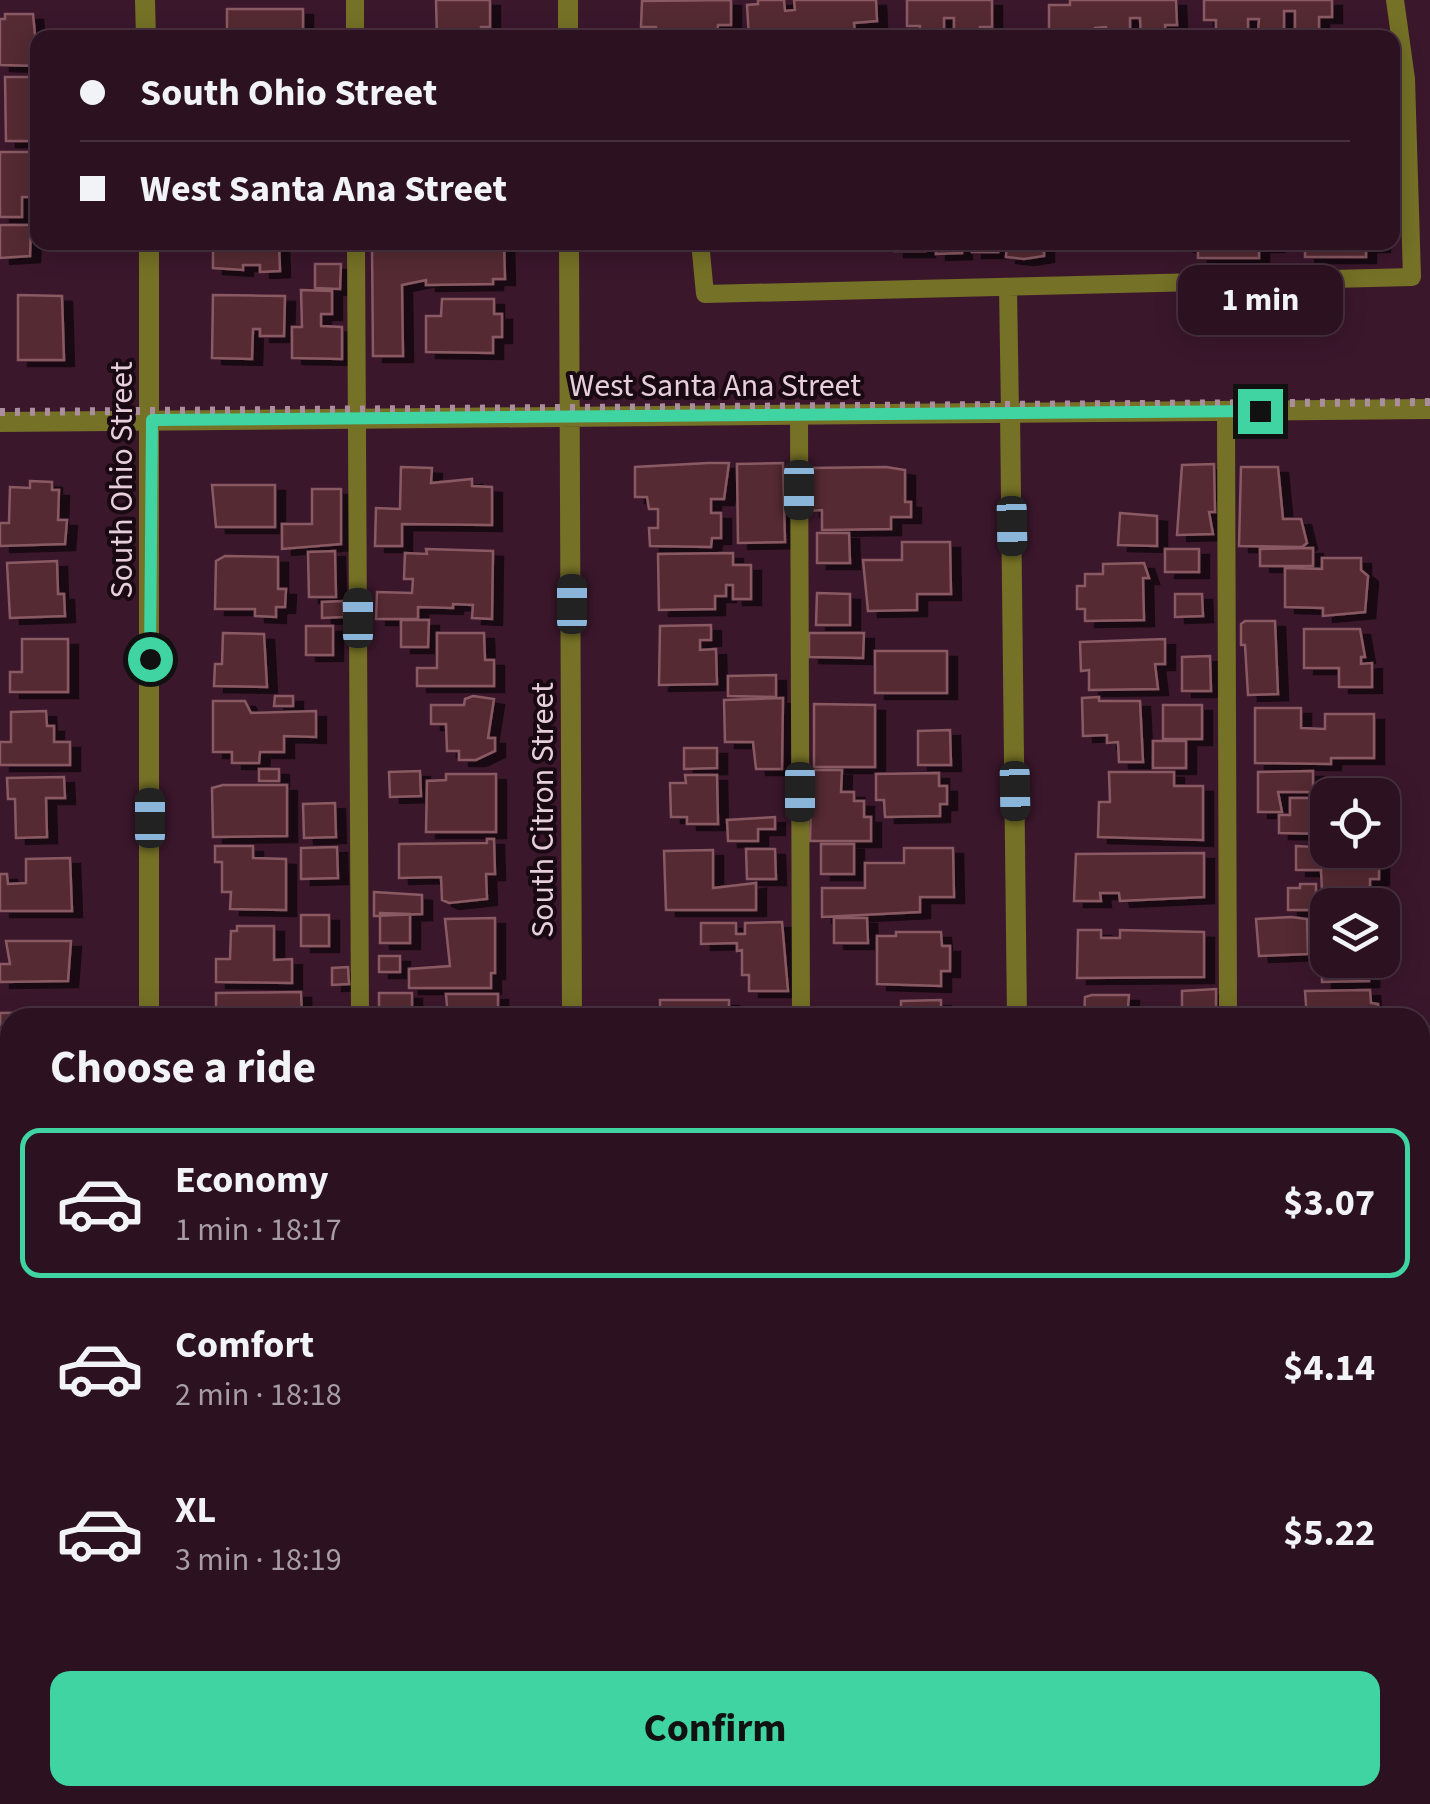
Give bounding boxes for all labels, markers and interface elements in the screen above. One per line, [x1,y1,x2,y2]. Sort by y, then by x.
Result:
text: South Ohio Street [140,66,437,120]
text: West Santa Ana Street [140,162,507,216]
callout: 1 min [1178,266,1342,336]
text: 1 min [1222,277,1299,323]
street label: South Ohio Street [99,361,145,598]
street label: West Santa Ana Street [569,363,861,409]
route end [1238,389,1283,434]
car [784,460,814,520]
car [996,496,1028,556]
car [557,574,587,634]
car [343,588,373,648]
route start [128,637,173,682]
street label: South Citron Street [520,682,566,938]
car [999,761,1031,821]
car [785,762,815,822]
map controls [1310,778,1400,978]
button: locate [1310,778,1400,868]
car [135,788,165,848]
button: layers [1310,888,1400,978]
text: Choose a ride [50,1036,316,1100]
text: Economy [175,1153,328,1207]
icon: car [55,1158,145,1248]
text: $3.07 [1283,1176,1375,1230]
text: 1 min · 18:17 [175,1207,342,1253]
text: Comfort [175,1318,314,1372]
icon: car [55,1323,145,1413]
text: $4.14 [1283,1341,1375,1395]
text: 2 min · 18:18 [175,1372,342,1418]
text: XL [175,1483,216,1537]
icon: car [55,1488,145,1578]
text: $5.22 [1283,1506,1375,1560]
text: 3 min · 18:19 [175,1537,342,1583]
button: Confirm [50,1671,1380,1786]

